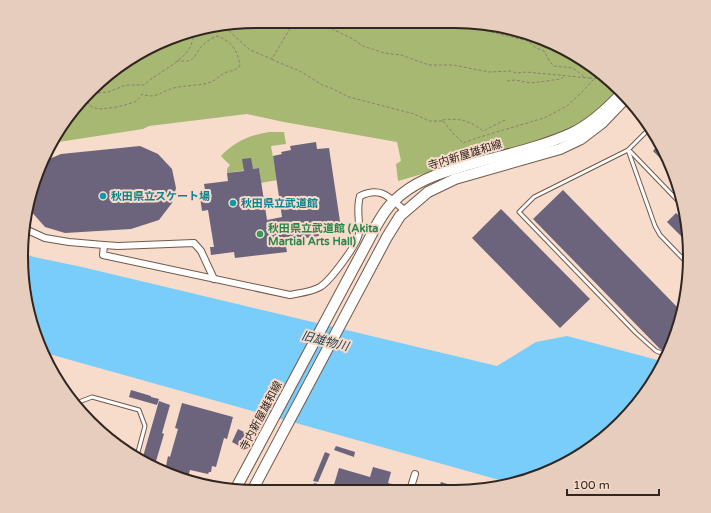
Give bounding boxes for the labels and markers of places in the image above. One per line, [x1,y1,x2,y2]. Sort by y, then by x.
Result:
place label: 秋田県立スケート場 [111,190,210,203]
marker: 秋田県立スケート場 [98,191,108,201]
place label: 秋田県立武道館 [241,197,318,210]
marker: 秋田県立武道館 [228,198,238,208]
place label: 秋田県立武道館 (Akita Martial Arts Hall) [268,222,379,248]
marker: 秋田県立武道館 (Akita Martial Arts Hall) [255,229,265,239]

